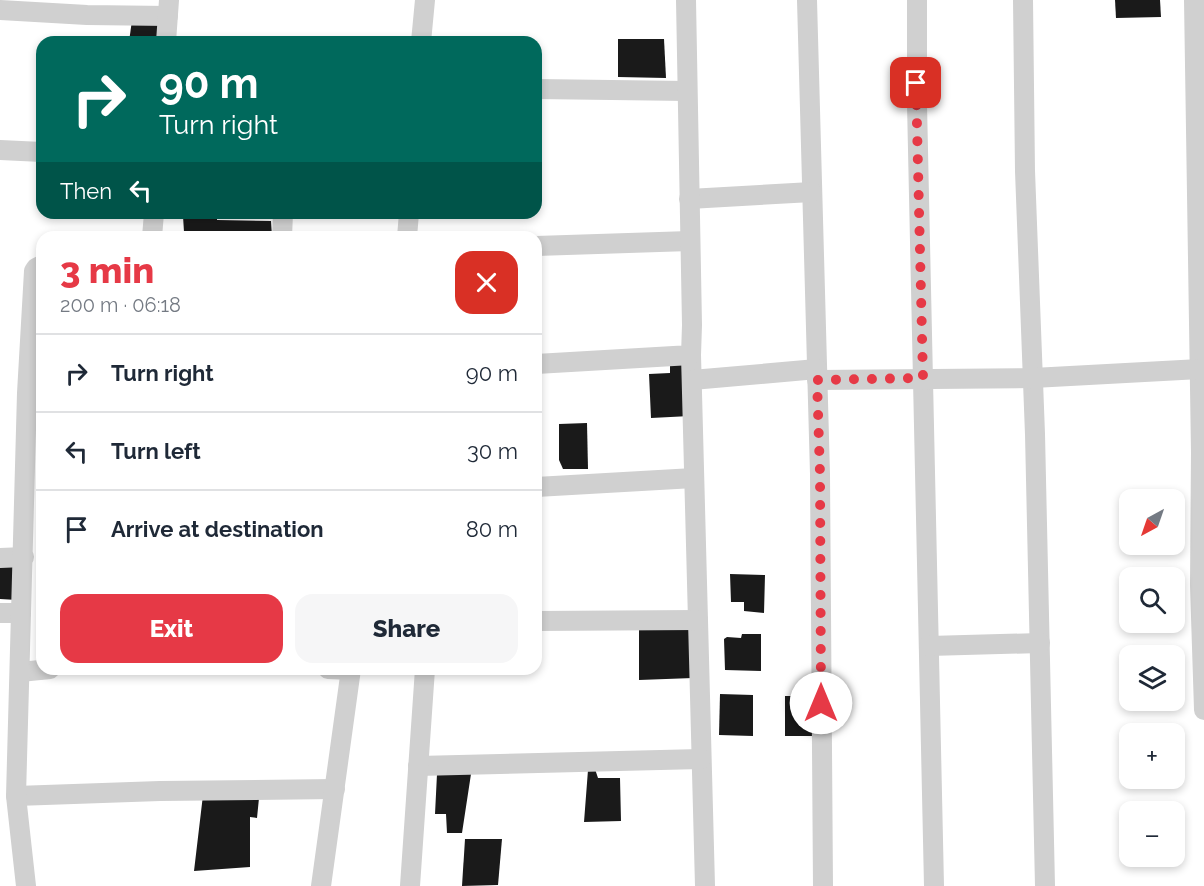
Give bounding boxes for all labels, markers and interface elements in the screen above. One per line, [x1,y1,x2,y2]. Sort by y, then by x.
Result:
pin [890,57,941,108]
text: 90 m [159,59,259,108]
icon: right [60,60,138,138]
icon: arrive [899,66,932,99]
text: Turn right [159,109,278,140]
icon: left [124,174,157,207]
text: Then [60,178,112,204]
text: 3 min [60,249,154,291]
button: close [455,251,518,314]
text: 200 m · 06:18 [60,293,181,317]
icon: right [60,357,93,390]
text: Turn right [111,360,214,386]
text: 90 m [466,360,518,386]
icon: left [60,435,93,468]
text: Turn left [111,438,201,464]
text: 30 m [467,438,518,464]
north arrow [1119,489,1185,555]
map controls [1119,489,1185,867]
icon: arrive [60,513,93,546]
text: Arrive at destination [111,516,324,542]
text: 80 m [466,516,518,542]
button: search [1119,567,1185,633]
button: Exit [60,594,283,663]
button: Share [295,594,518,663]
button: layers [1119,645,1185,711]
position arrow [789,671,853,735]
button: + [1119,723,1185,789]
button: − [1119,801,1185,867]

